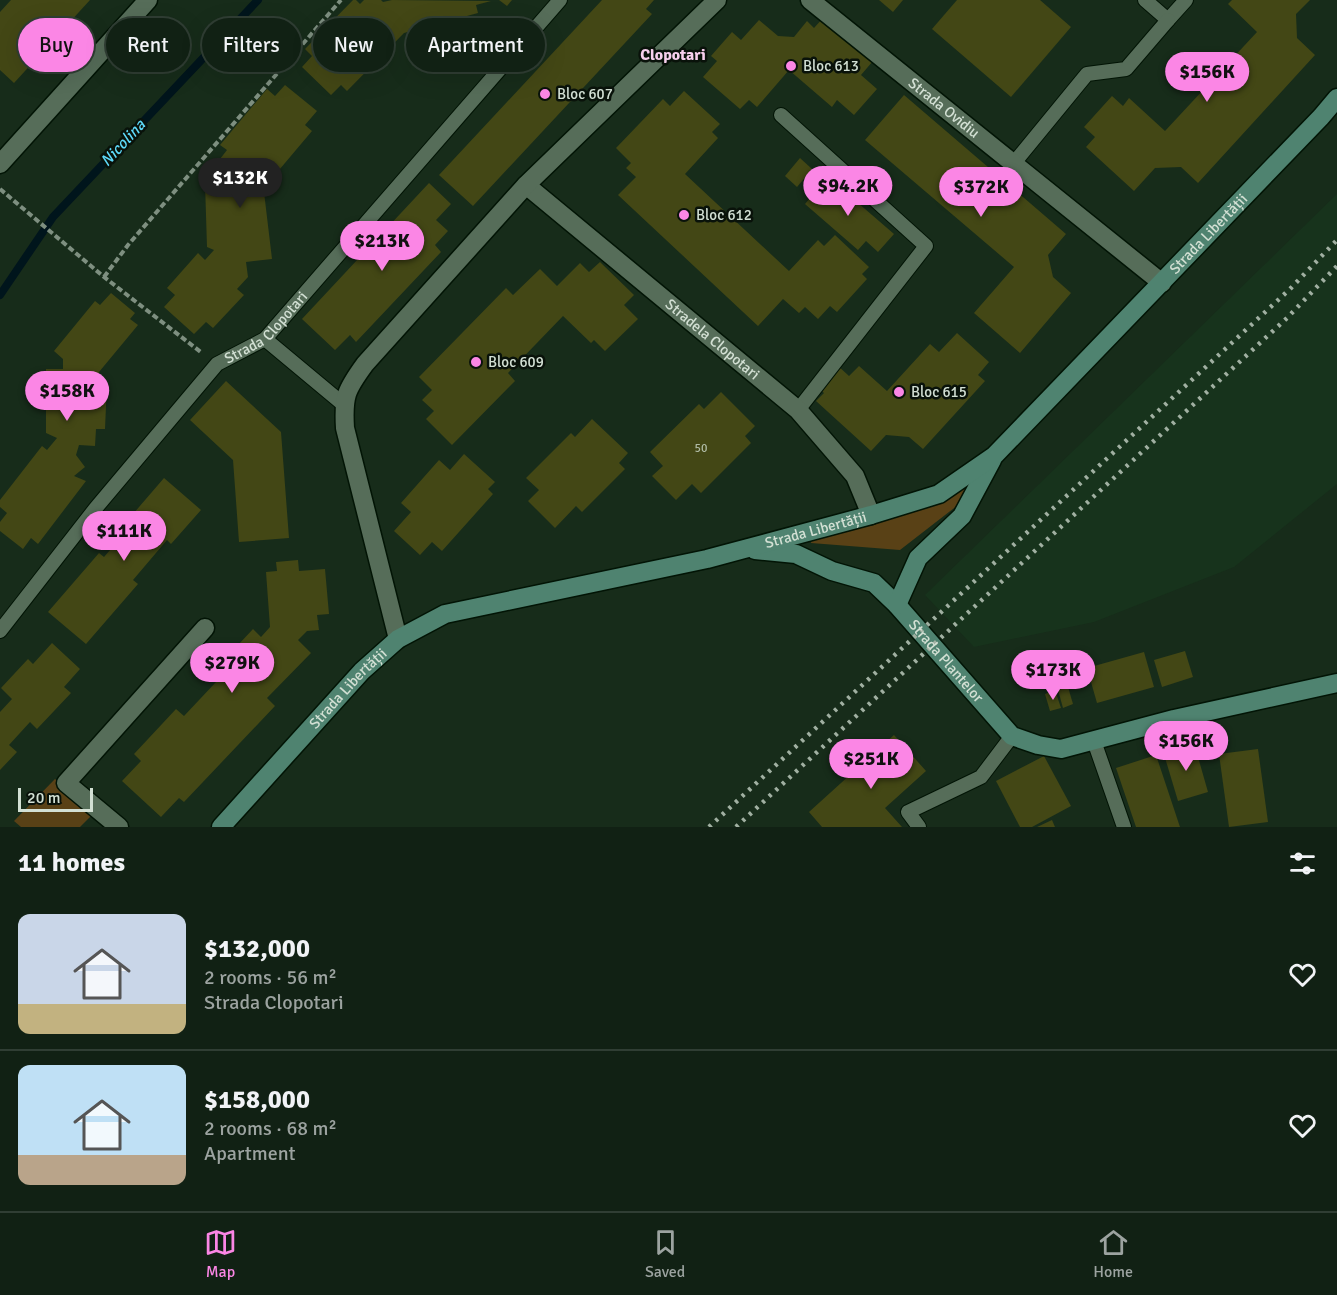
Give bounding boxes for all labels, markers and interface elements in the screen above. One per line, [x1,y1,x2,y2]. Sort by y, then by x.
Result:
chip: Buy [18,18,94,72]
chip: Rent [106,18,190,72]
chip: Filters [202,18,301,72]
chip: New [313,18,394,72]
chip: Apartment [406,18,545,72]
district label: Clopotari [640,45,706,65]
pin: $156K [1165,52,1249,103]
place label: Bloc 613 [803,57,859,75]
marker: Bloc 613 [784,59,798,73]
text: $156K [1179,59,1235,84]
street label: Strada Ovidiu [905,74,983,142]
place label: Bloc 607 [557,85,613,103]
marker: Bloc 607 [538,87,552,101]
water label: Nicolina [96,115,150,171]
pin: $132K [198,158,282,209]
text: $132K [212,165,268,190]
pin: $94.2K [799,166,897,217]
pin: $372K [939,167,1023,218]
text: $94.2K [817,173,879,198]
text: $372K [953,174,1009,199]
street label: Strada Libertății [1166,190,1251,278]
place label: Bloc 612 [696,206,752,224]
marker: Bloc 612 [677,208,691,222]
pin: $213K [340,221,424,272]
text: $213K [354,228,410,253]
street label: Strada Clopotari [221,288,311,368]
street label: Stradela Clopotari [662,295,763,383]
place label: Bloc 609 [488,353,544,371]
marker: Bloc 609 [469,355,483,369]
pin: $158K [25,371,109,422]
text: $158K [39,378,95,403]
place label: Bloc 615 [911,383,967,401]
marker: Bloc 615 [892,385,906,399]
house number: 50 [695,441,707,456]
street label: Strada Libertății [763,508,869,552]
pin: $111K [82,511,166,562]
text: $111K [96,518,152,543]
street label: Strada Plantelor [905,616,988,707]
pin: $279K [190,643,274,694]
street label: Strada Libertății [305,644,390,732]
text: $279K [204,650,260,675]
pin: $173K [1011,650,1095,701]
text: $173K [1025,657,1081,682]
pin: $156K [1144,721,1228,772]
text: $156K [1158,728,1214,753]
pin: $251K [829,739,913,790]
text: $251K [843,746,899,771]
scale bar [18,785,93,812]
text: 20 m [27,788,61,808]
text: 11 homes [18,847,125,879]
icon: filters [1286,847,1319,880]
text: $132,000 [204,933,310,965]
icon: home [66,938,138,1010]
icon: heart [1286,958,1319,991]
text: 2 rooms · 56 m² [204,965,337,990]
text: Strada Clopotari [204,990,344,1015]
text: $158,000 [204,1084,310,1116]
icon: home [66,1089,138,1161]
icon: heart [1286,1109,1319,1142]
text: 2 rooms · 68 m² [204,1116,337,1141]
text: Apartment [204,1141,296,1166]
tab: Map [204,1226,237,1282]
tab: Saved [645,1226,685,1282]
tab: Home [1093,1226,1133,1282]

